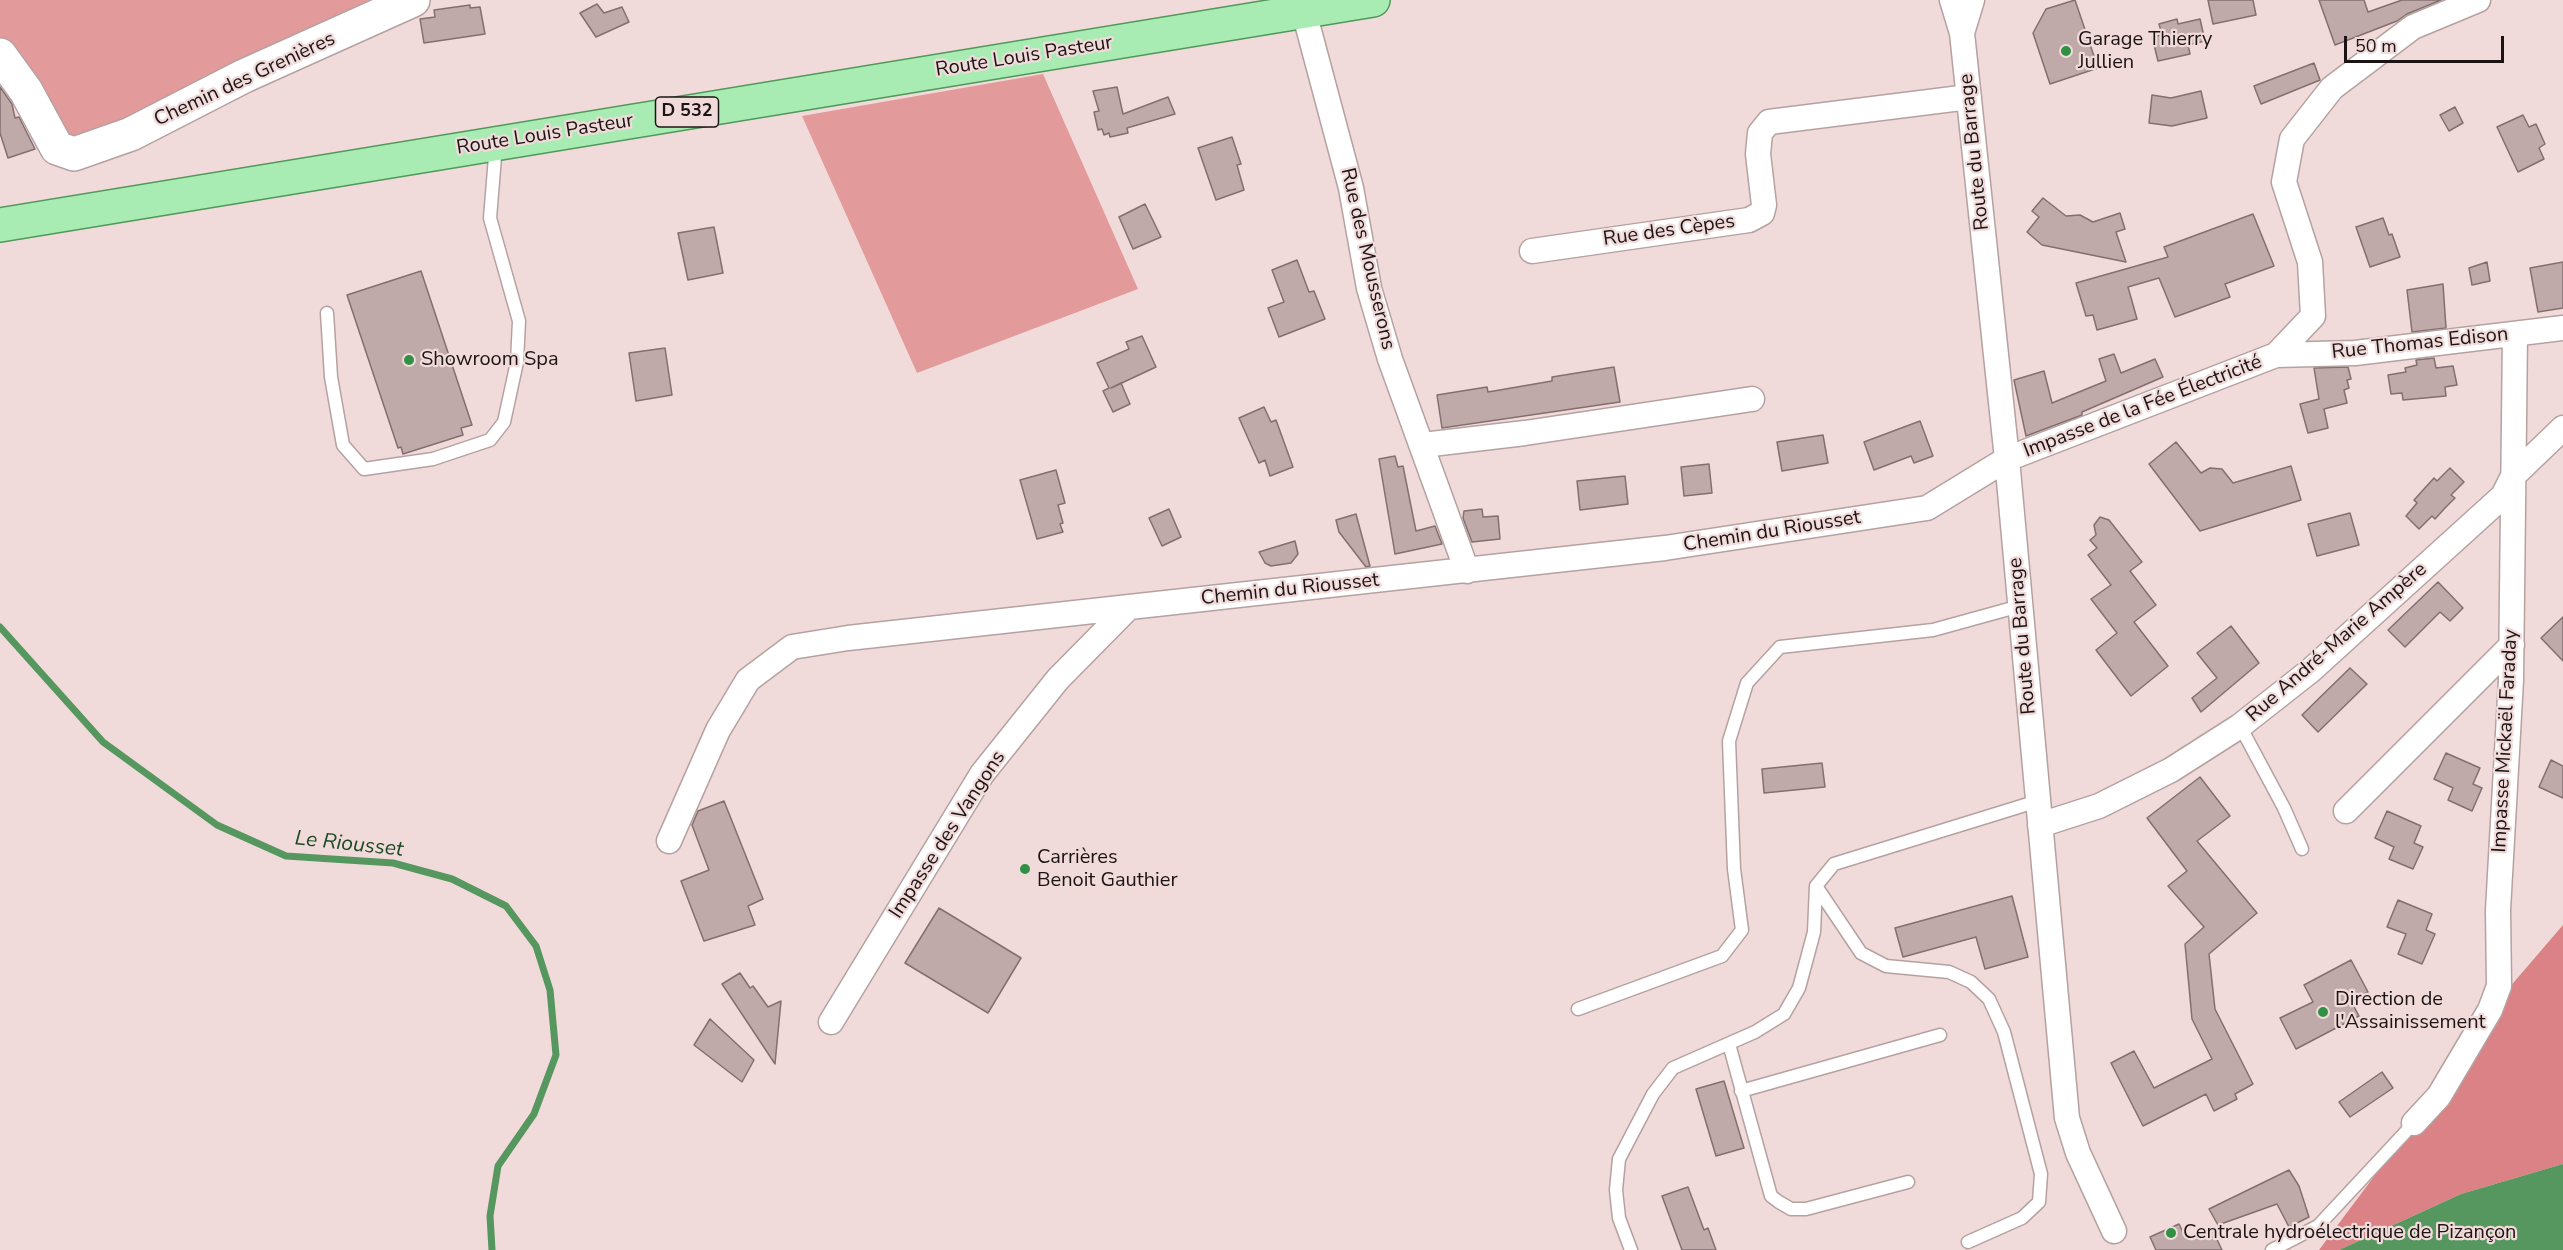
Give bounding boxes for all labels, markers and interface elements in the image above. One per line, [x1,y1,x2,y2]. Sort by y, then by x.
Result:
scale bar [2347,24,2508,62]
street label: Chemin des Grenières [151,28,339,132]
place label: Garage Thierry Jullien [2078,28,2212,75]
street label: Route Louis Pasteur [934,31,1114,83]
text: 50 m [2355,34,2397,58]
marker: Garage Thierry Jullien [2059,44,2073,58]
street label: Route du Barrage [1955,72,1995,232]
road number: D 532 [656,97,718,127]
street label: Route Louis Pasteur [455,109,635,161]
street label: Rue des Mousserons [1334,166,1400,352]
street label: Rue des Cèpes [1602,210,1736,252]
street label: Rue Thomas Edison [2331,323,2509,365]
place label: Showroom Spa [421,348,559,372]
street label: Impasse de la Fée Électricité [2020,350,2266,464]
marker: Showroom Spa [402,353,416,367]
street label: Chemin du Riousset [1682,506,1862,558]
street label: Route du Barrage [2004,557,2042,715]
street label: Rue André-Marie Ampère [2242,558,2432,728]
street label: Chemin du Riousset [1200,569,1380,611]
street label: Impasse Mickaël Faraday [2488,629,2524,853]
street label: Impasse des Vangons [885,747,1011,923]
water label: Le Riousset [294,827,404,863]
place label: Carrières Benoit Gauthier [1037,846,1178,893]
marker: Carrières Benoit Gauthier [1018,862,1032,876]
place label: Direction de l'Assainissement [2335,988,2486,1035]
marker: Direction de l'Assainissement [2316,1005,2330,1019]
place label: Centrale hydroélectrique de Pizançon [2183,1221,2516,1245]
marker: Centrale hydroélectrique de Pizançon [2164,1226,2178,1240]

